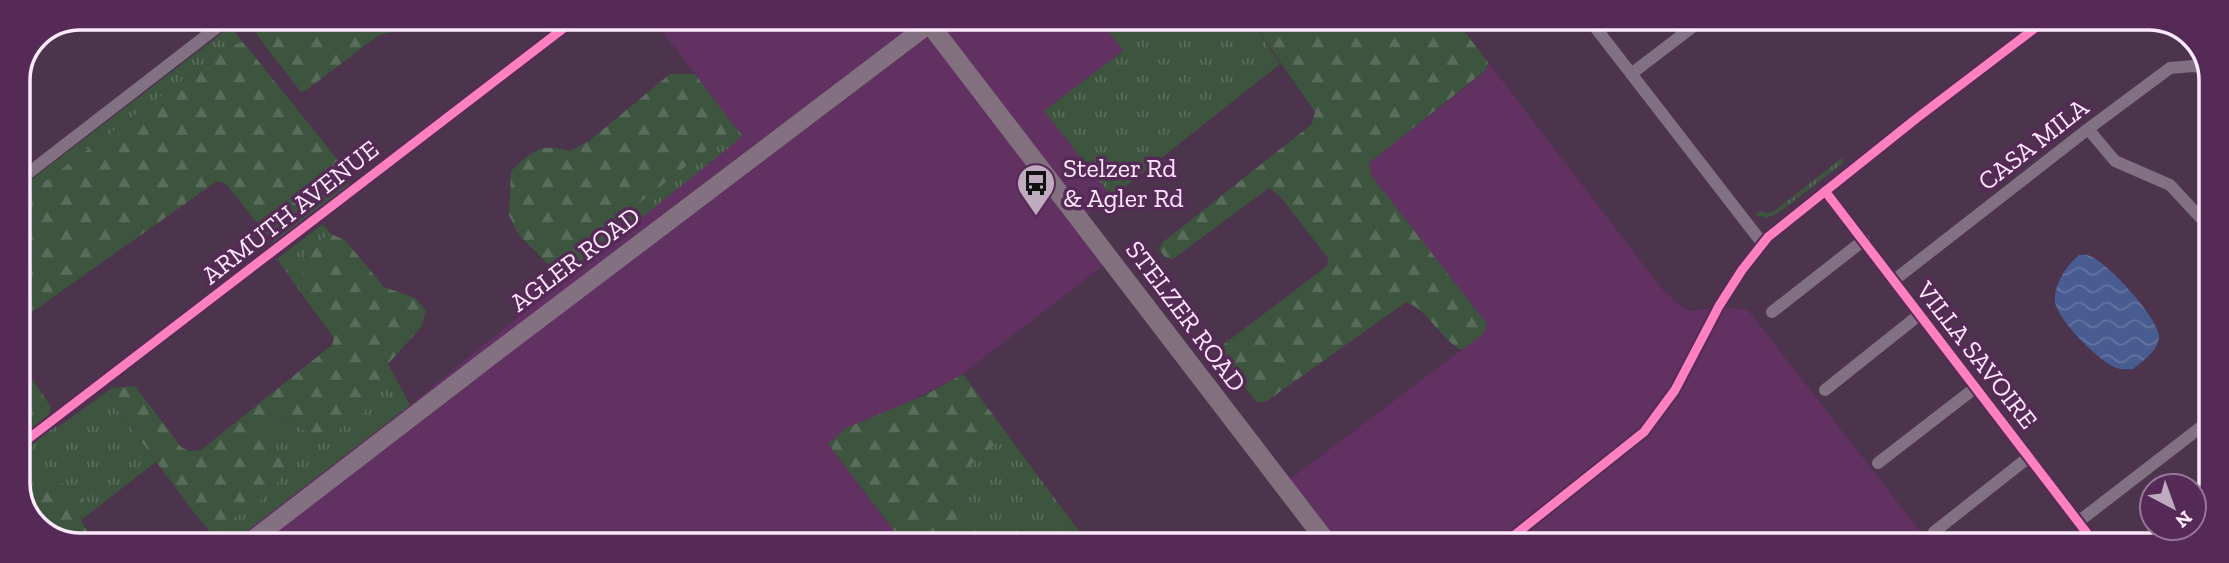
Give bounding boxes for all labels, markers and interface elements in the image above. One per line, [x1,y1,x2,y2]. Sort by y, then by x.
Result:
street label: CASA MILA [1971,90,2095,197]
street label: ARMUTH AVENUE [195,133,385,291]
place label: Stelzer Rd & Agler Rd [1063,152,1183,214]
bus stop icon: Stelzer Rd & Agler Rd [1015,162,1057,217]
street label: AGLER ROAD [504,200,646,318]
street label: STELZER ROAD [1119,234,1253,398]
street label: VILLA SAVOIRE [1909,274,2044,435]
north arrow [2138,472,2208,542]
text: N [2171,506,2197,533]

